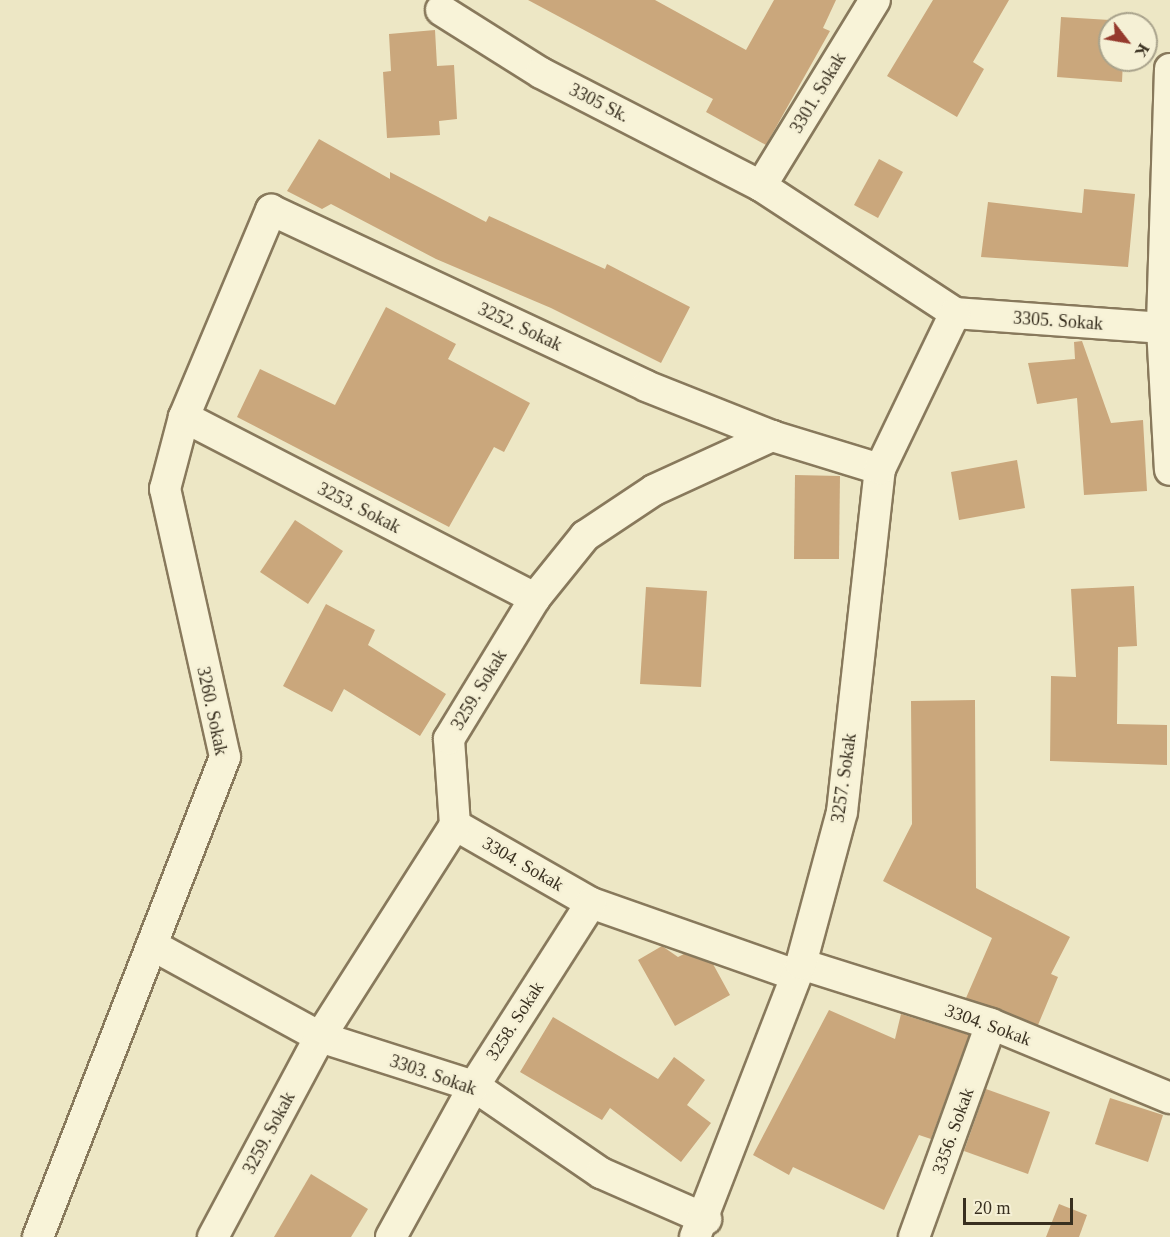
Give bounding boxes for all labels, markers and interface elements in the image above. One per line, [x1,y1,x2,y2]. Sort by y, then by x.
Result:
north arrow [1098,12,1158,72]
text: K [1132,41,1153,60]
street label: 3301. Sokak [786,49,850,137]
street label: 3305 Sk. [566,79,632,127]
street label: 3252. Sokak [475,298,565,356]
street label: 3305. Sokak [1012,307,1104,335]
street label: 3253. Sokak [314,478,404,538]
street label: 3259. Sokak [447,646,511,734]
street label: 3260. Sokak [192,665,232,757]
street label: 3257. Sokak [827,732,861,824]
street label: 3304. Sokak [479,832,567,896]
street label: 3258. Sokak [481,977,549,1065]
street label: 3304. Sokak [942,999,1034,1051]
street label: 3303. Sokak [387,1050,479,1100]
street label: 3356. Sokak [927,1085,979,1177]
street label: 3259. Sokak [238,1088,300,1178]
scale bar [966,1186,1076,1224]
text: 20 m [974,1198,1011,1218]

